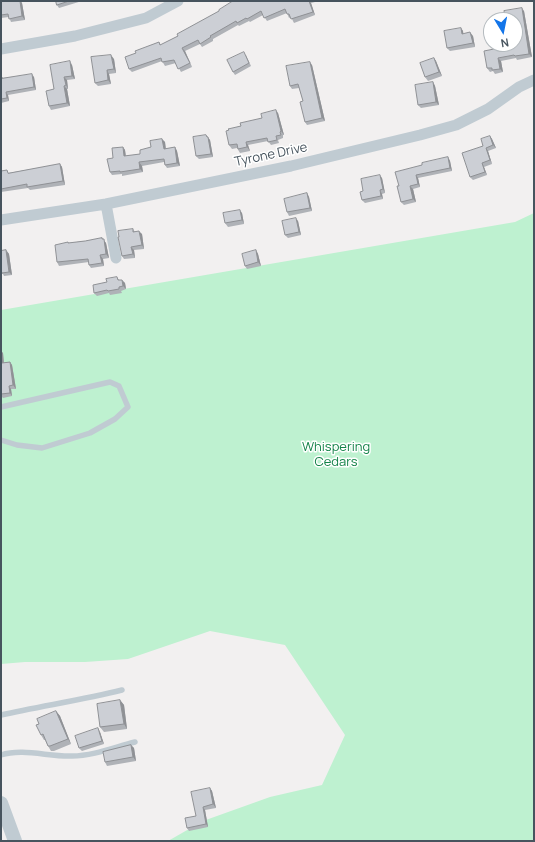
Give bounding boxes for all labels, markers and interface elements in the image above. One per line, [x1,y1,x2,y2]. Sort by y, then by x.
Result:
north arrow [483,12,523,52]
text: N [500,35,510,51]
street label: Tyrone Drive [233,140,309,170]
park label: Whispering Cedars [302,439,370,470]

